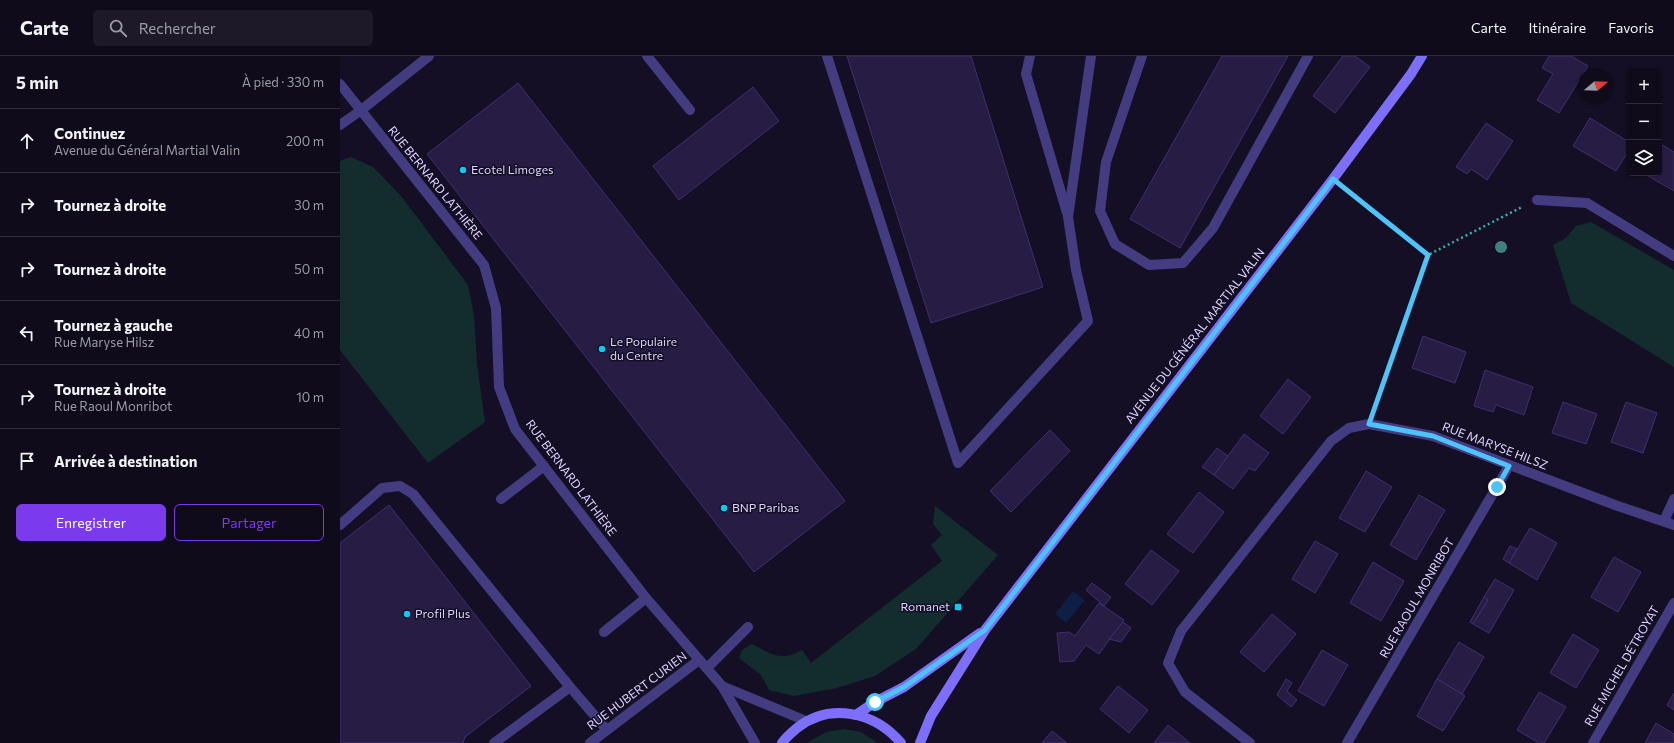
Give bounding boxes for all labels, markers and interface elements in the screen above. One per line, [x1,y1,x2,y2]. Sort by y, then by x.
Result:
search box [93,10,373,46]
text: Carte [20,16,69,39]
icon: search [107,17,129,39]
text: Rechercher [139,19,216,37]
text: Carte [1471,19,1506,36]
text: Itinéraire [1528,19,1586,36]
text: Favoris [1608,19,1654,36]
north arrow [1578,68,1614,104]
map controls [1626,68,1662,176]
button: + [1626,68,1662,104]
text: 5 min [16,72,59,93]
text: À pied · 330 m [242,74,324,90]
button: − [1626,104,1662,140]
street label: RUE BERNARD LATHIÈRE [386,123,486,242]
text: Continuez [54,124,125,142]
icon: ahead [16,130,38,152]
text: 200 m [286,133,324,149]
button: layers [1626,140,1662,176]
text: Avenue du Général Martial Valin [54,142,240,158]
place label: Ecotel Limoges [471,162,553,176]
marker: Ecotel Limoges [458,165,468,175]
icon: right [16,194,38,216]
text: Tournez à droite [54,196,166,214]
text: 30 m [294,197,324,213]
street label: AVENUE DU GÉNÉRAL MARTIAL VALIN [1121,245,1267,426]
icon: right [16,258,38,280]
text: Tournez à droite [54,260,166,278]
text: 50 m [294,261,324,277]
text: Tournez à gauche [54,316,173,334]
icon: left [16,322,38,344]
text: 40 m [294,325,324,341]
text: Rue Maryse Hilsz [54,334,154,350]
place label: Le Populaire du Centre [610,334,677,362]
marker: Le Populaire du Centre [597,344,607,354]
text: Tournez à droite [54,380,166,398]
icon: right [16,386,38,408]
text: 10 m [296,389,324,405]
text: Rue Raoul Monribot [54,398,172,414]
street label: RUE BERNARD LATHIÈRE [524,417,620,538]
street label: RUE MARYSE HILSZ [1441,418,1550,472]
icon: arrive [16,450,38,472]
text: Arrivée à destination [54,452,197,470]
route end [1488,478,1506,496]
place label: BNP Paribas [732,500,799,514]
marker: BNP Paribas [719,503,729,513]
button: Enregistrer [16,504,166,541]
button: Partager [174,504,324,541]
street label: RUE RAOUL MONRIBOT [1376,535,1456,660]
place label: Romanet [900,599,950,613]
marker: Romanet [953,602,963,612]
street label: RUE MICHEL DÉTROYAT [1581,602,1662,728]
place label: Profil Plus [415,606,470,620]
marker: Profil Plus [402,609,412,619]
street label: RUE HUBERT CURIEN [584,648,689,732]
route start [866,693,884,711]

